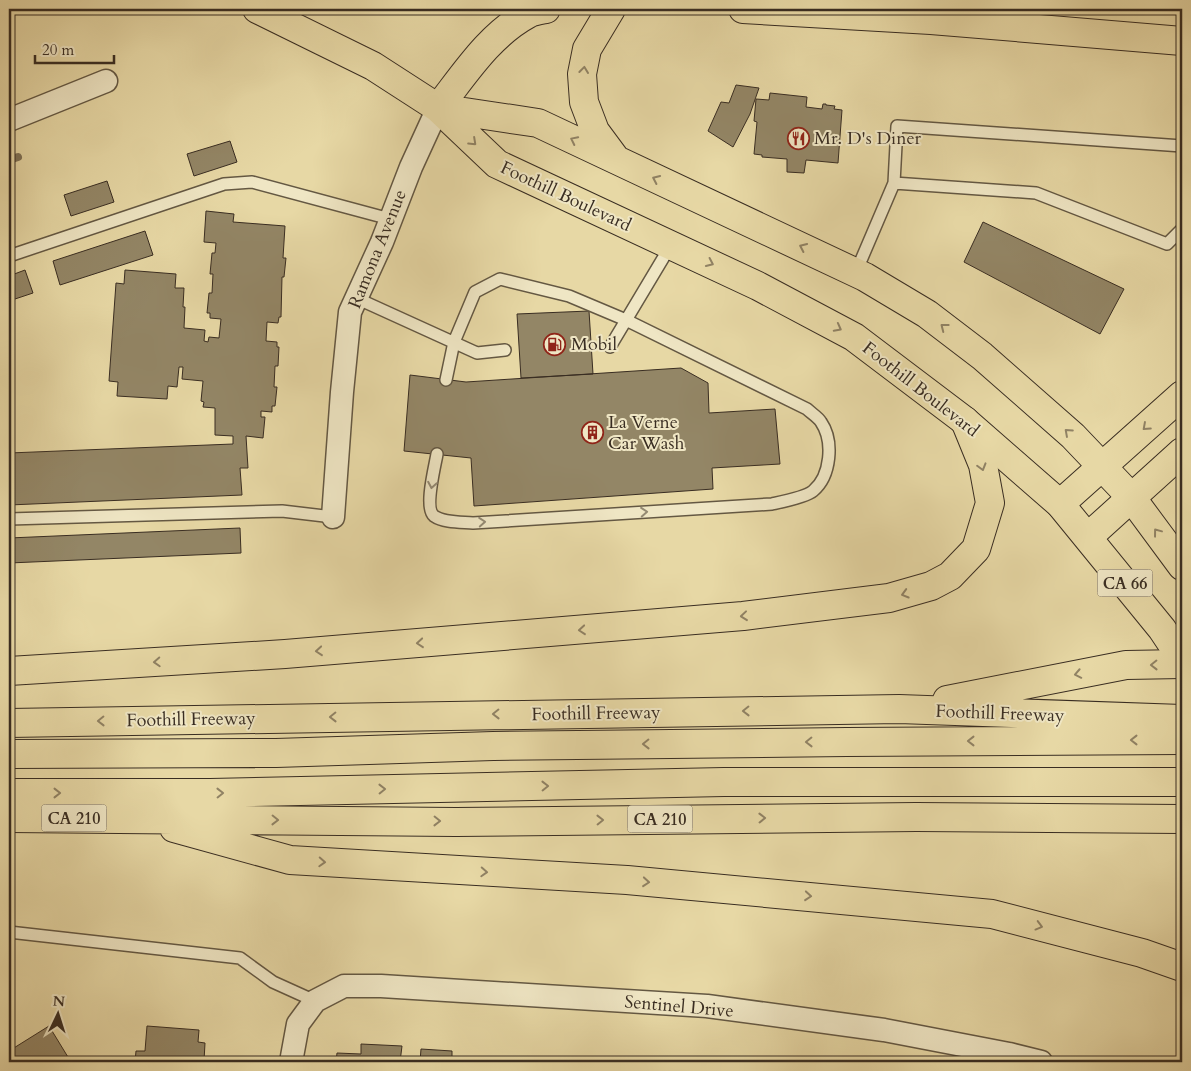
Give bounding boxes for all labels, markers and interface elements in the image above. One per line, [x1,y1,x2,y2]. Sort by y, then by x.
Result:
scale bar [35,32,114,64]
text: 20 m [42,40,74,60]
one-way arrow [578,66,588,75]
restaurant icon: Mr. D's Diner [786,126,810,150]
place label: Mr. D's Diner [814,126,922,151]
one-way arrow [468,136,477,145]
one-way arrow [570,136,579,147]
street label: Foothill Boulevard [496,155,636,238]
one-way arrow [652,175,661,185]
street label: Ramona Avenue [342,186,413,312]
one-way arrow [799,243,808,253]
one-way arrow [705,257,714,268]
one-way arrow [833,322,842,332]
one-way arrow [940,324,950,333]
fuel station icon: Mobil [543,332,567,356]
place label: Mobil [571,332,617,357]
street label: Foothill Boulevard [857,336,985,443]
place label: La Verne Car Wash [608,410,685,456]
building icon: La Verne Car Wash [580,420,604,444]
one-way arrow [1143,421,1152,430]
one-way arrow [1065,429,1074,438]
one-way arrow [977,462,987,470]
one-way arrow [427,481,437,490]
one-way arrow [641,507,649,518]
one-way arrow [479,517,487,528]
one-way arrow [1154,529,1162,538]
road number: CA 66 [1098,570,1152,596]
one-way arrow [901,588,910,598]
one-way arrow [740,610,748,621]
one-way arrow [578,624,586,635]
one-way arrow [416,637,424,648]
one-way arrow [315,646,323,657]
one-way arrow [152,656,160,667]
one-way arrow [1150,660,1158,670]
one-way arrow [1074,669,1083,679]
street label: Foothill Freeway [935,699,1065,728]
street label: Foothill Freeway [531,700,661,727]
street label: Foothill Freeway [126,706,256,733]
one-way arrow [741,706,749,716]
one-way arrow [492,709,500,719]
one-way arrow [329,712,337,722]
one-way arrow [97,716,104,726]
one-way arrow [1129,735,1137,745]
one-way arrow [967,736,974,746]
one-way arrow [804,737,812,747]
one-way arrow [642,739,650,749]
one-way arrow [541,780,549,791]
one-way arrow [379,784,387,794]
one-way arrow [54,788,62,798]
one-way arrow [216,788,224,798]
road number: CA 210 [42,804,106,831]
road number: CA 210 [628,806,692,832]
one-way arrow [759,813,767,824]
one-way arrow [271,814,279,825]
one-way arrow [596,815,604,825]
one-way arrow [434,816,442,826]
one-way arrow [318,857,326,868]
one-way arrow [480,866,488,877]
one-way arrow [642,876,650,887]
one-way arrow [804,890,812,901]
one-way arrow [1035,920,1044,931]
north arrow [32,988,82,1038]
street label: Sentinel Drive [623,989,735,1024]
text: N [52,992,66,1011]

